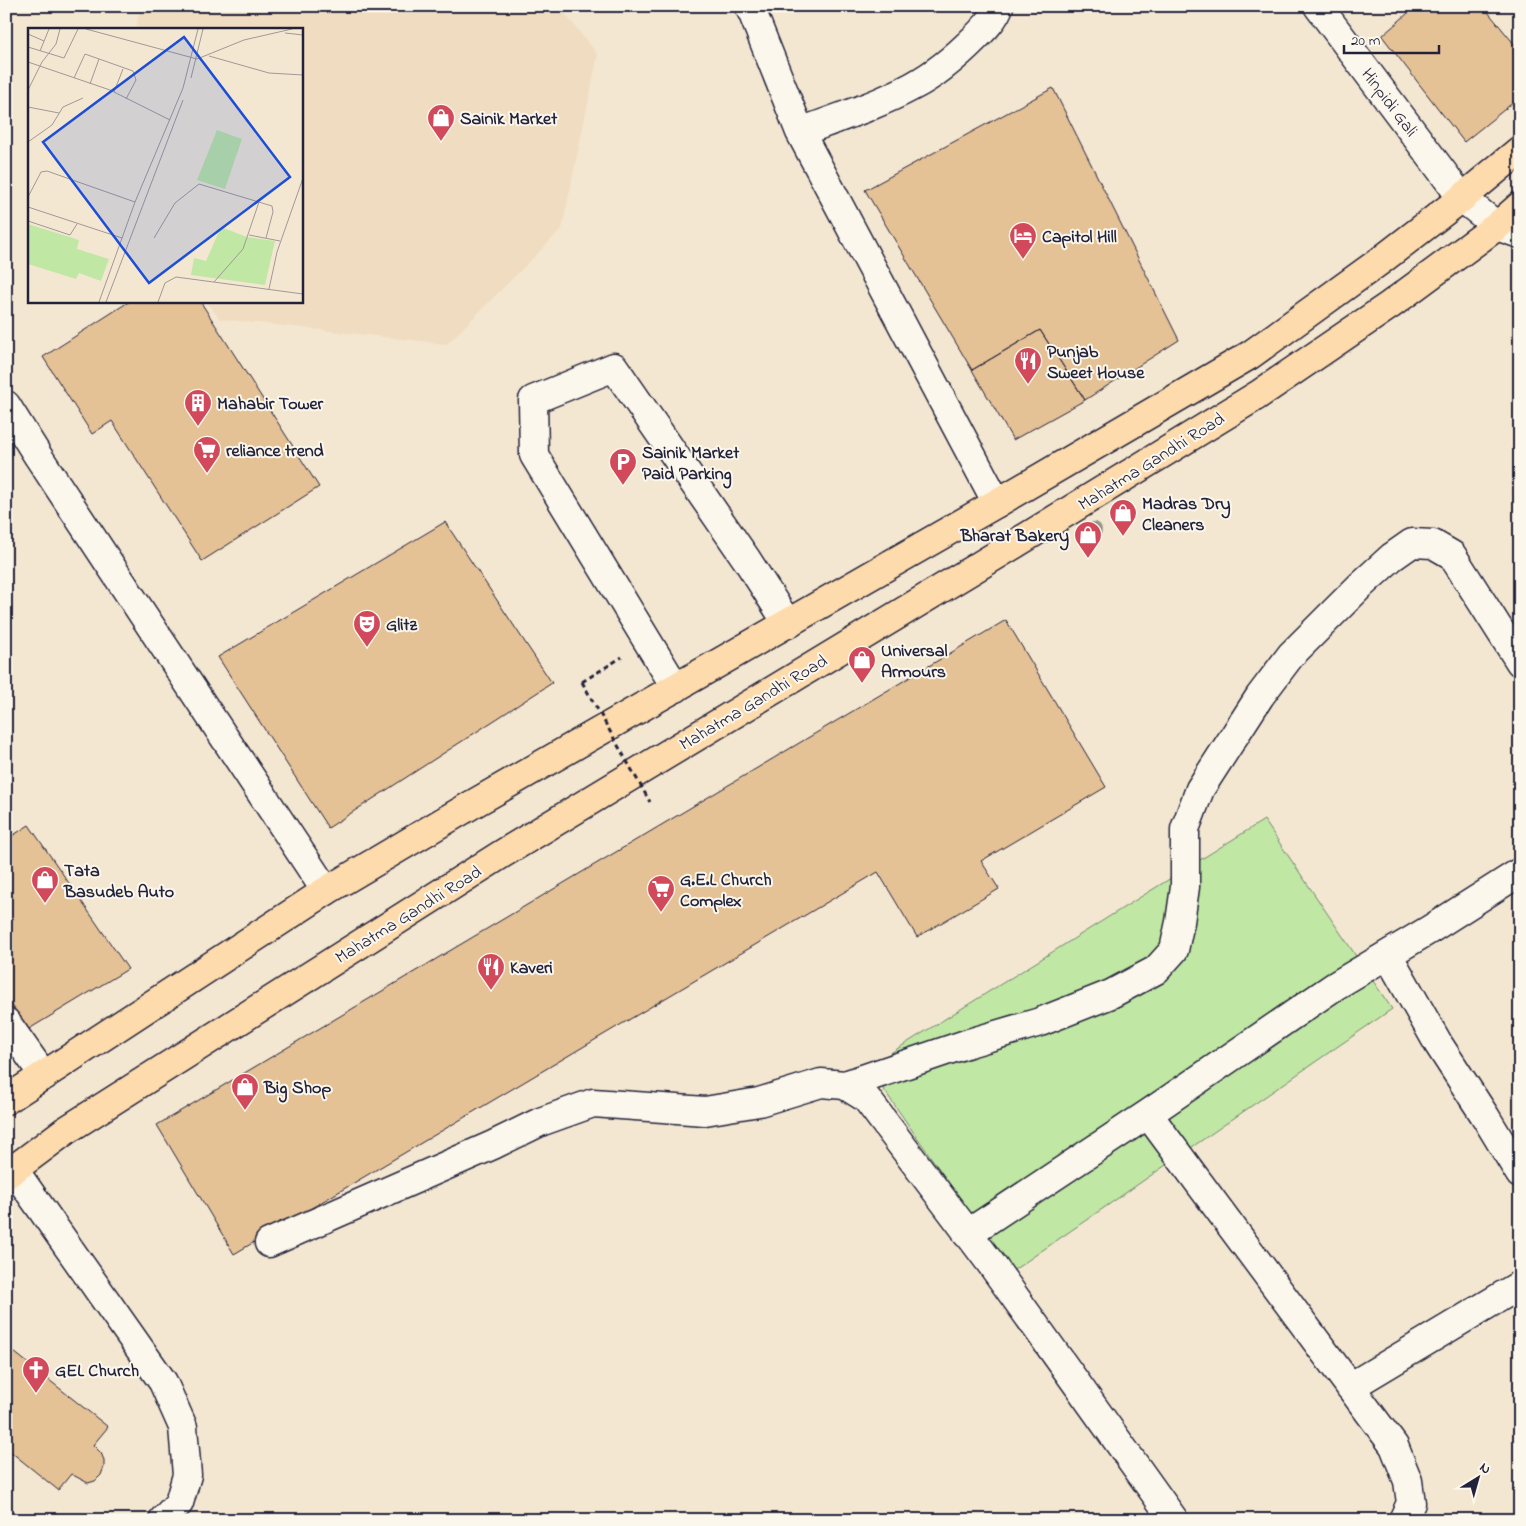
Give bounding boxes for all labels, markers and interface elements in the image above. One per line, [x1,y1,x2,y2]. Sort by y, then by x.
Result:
scale bar [1344,22,1438,54]
inset map [28,28,302,302]
text: 20 m [1351,30,1381,52]
street label: Hinpidi Gali [1354,63,1423,143]
shop icon: Sainik Market [426,103,456,142]
place label: Sainik Market [460,107,558,133]
hotel icon: Capitol Hill [1008,221,1038,260]
place label: Capitol Hill [1042,225,1117,251]
place label: Punjab Sweet House [1047,340,1145,387]
restaurant icon: Punjab Sweet House [1013,346,1043,385]
building icon: Mahabir Tower [183,388,213,427]
place label: Mahabir Tower [217,392,324,418]
street label: Mahatma Gandhi Road [1074,407,1230,518]
supermarket icon: reliance trend [192,435,222,474]
place label: reliance trend [226,439,325,465]
place label: Sainik Market Paid Parking [642,441,740,489]
parking icon: Sainik Market Paid Parking [608,447,638,486]
place label: Madras Dry Cleaners [1142,492,1231,539]
shop icon: Madras Dry Cleaners [1108,498,1138,537]
shop icon: Bharat Bakery [1073,520,1103,559]
place label: Bharat Bakery [959,524,1069,551]
theatre icon: Glitz [352,609,382,648]
place label: Glitz [386,613,418,639]
place label: Universal Armours [881,639,948,686]
shop icon: Universal Armours [847,645,877,684]
street label: Mahatma Gandhi Road [675,649,833,758]
place label: Tata Basudeb Auto [63,859,174,906]
street label: Mahatma Gandhi Road [331,860,487,971]
shop icon: Tata Basudeb Auto [30,865,60,904]
place label: G.E.L Church Complex [680,868,772,915]
supermarket icon: G.E.L Church Complex [646,874,676,913]
restaurant icon: Kaveri [476,952,506,991]
place label: Kaveri [510,956,553,982]
shop icon: Big Shop [230,1072,260,1111]
place label: Big Shop [263,1076,331,1103]
church icon: GEL Church [21,1355,51,1394]
place label: GEL Church [55,1359,140,1385]
north arrow [1454,1454,1504,1504]
text: N [1475,1458,1495,1480]

